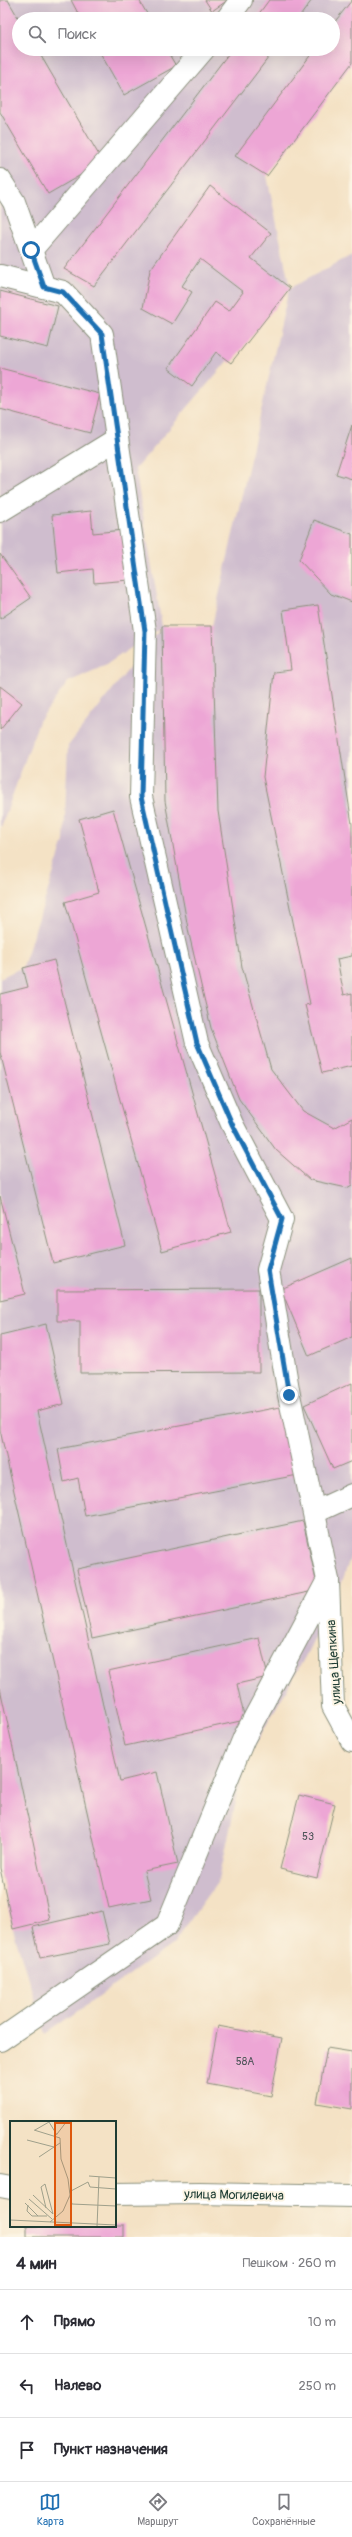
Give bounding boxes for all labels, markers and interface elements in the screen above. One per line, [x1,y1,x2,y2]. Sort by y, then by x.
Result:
search box [12,12,340,56]
icon: search [26,23,48,45]
text: Поиск [58,25,97,44]
route start [22,241,40,259]
route end [280,1386,298,1404]
street label: улица Щепкина [323,1619,345,1706]
house number: 53 [302,1830,314,1843]
house number: 58А [236,2055,254,2068]
inset map [10,2121,116,2227]
street label: улица Могилевича [183,2186,284,2204]
text: 4 мин [16,2253,57,2274]
text: Пешком · 260 m [242,2255,336,2271]
icon: ahead [16,2311,38,2333]
text: Прямо [54,2312,95,2331]
text: 10 m [308,2314,336,2330]
icon: left [16,2375,38,2397]
text: Налево [54,2376,101,2395]
text: 250 m [298,2378,336,2394]
icon: arrive [16,2439,38,2461]
text: Пункт назначения [54,2440,168,2459]
tab: Карта [37,2491,64,2528]
tab: Маршрут [137,2491,179,2528]
tab: Сохранённые [252,2491,315,2528]

